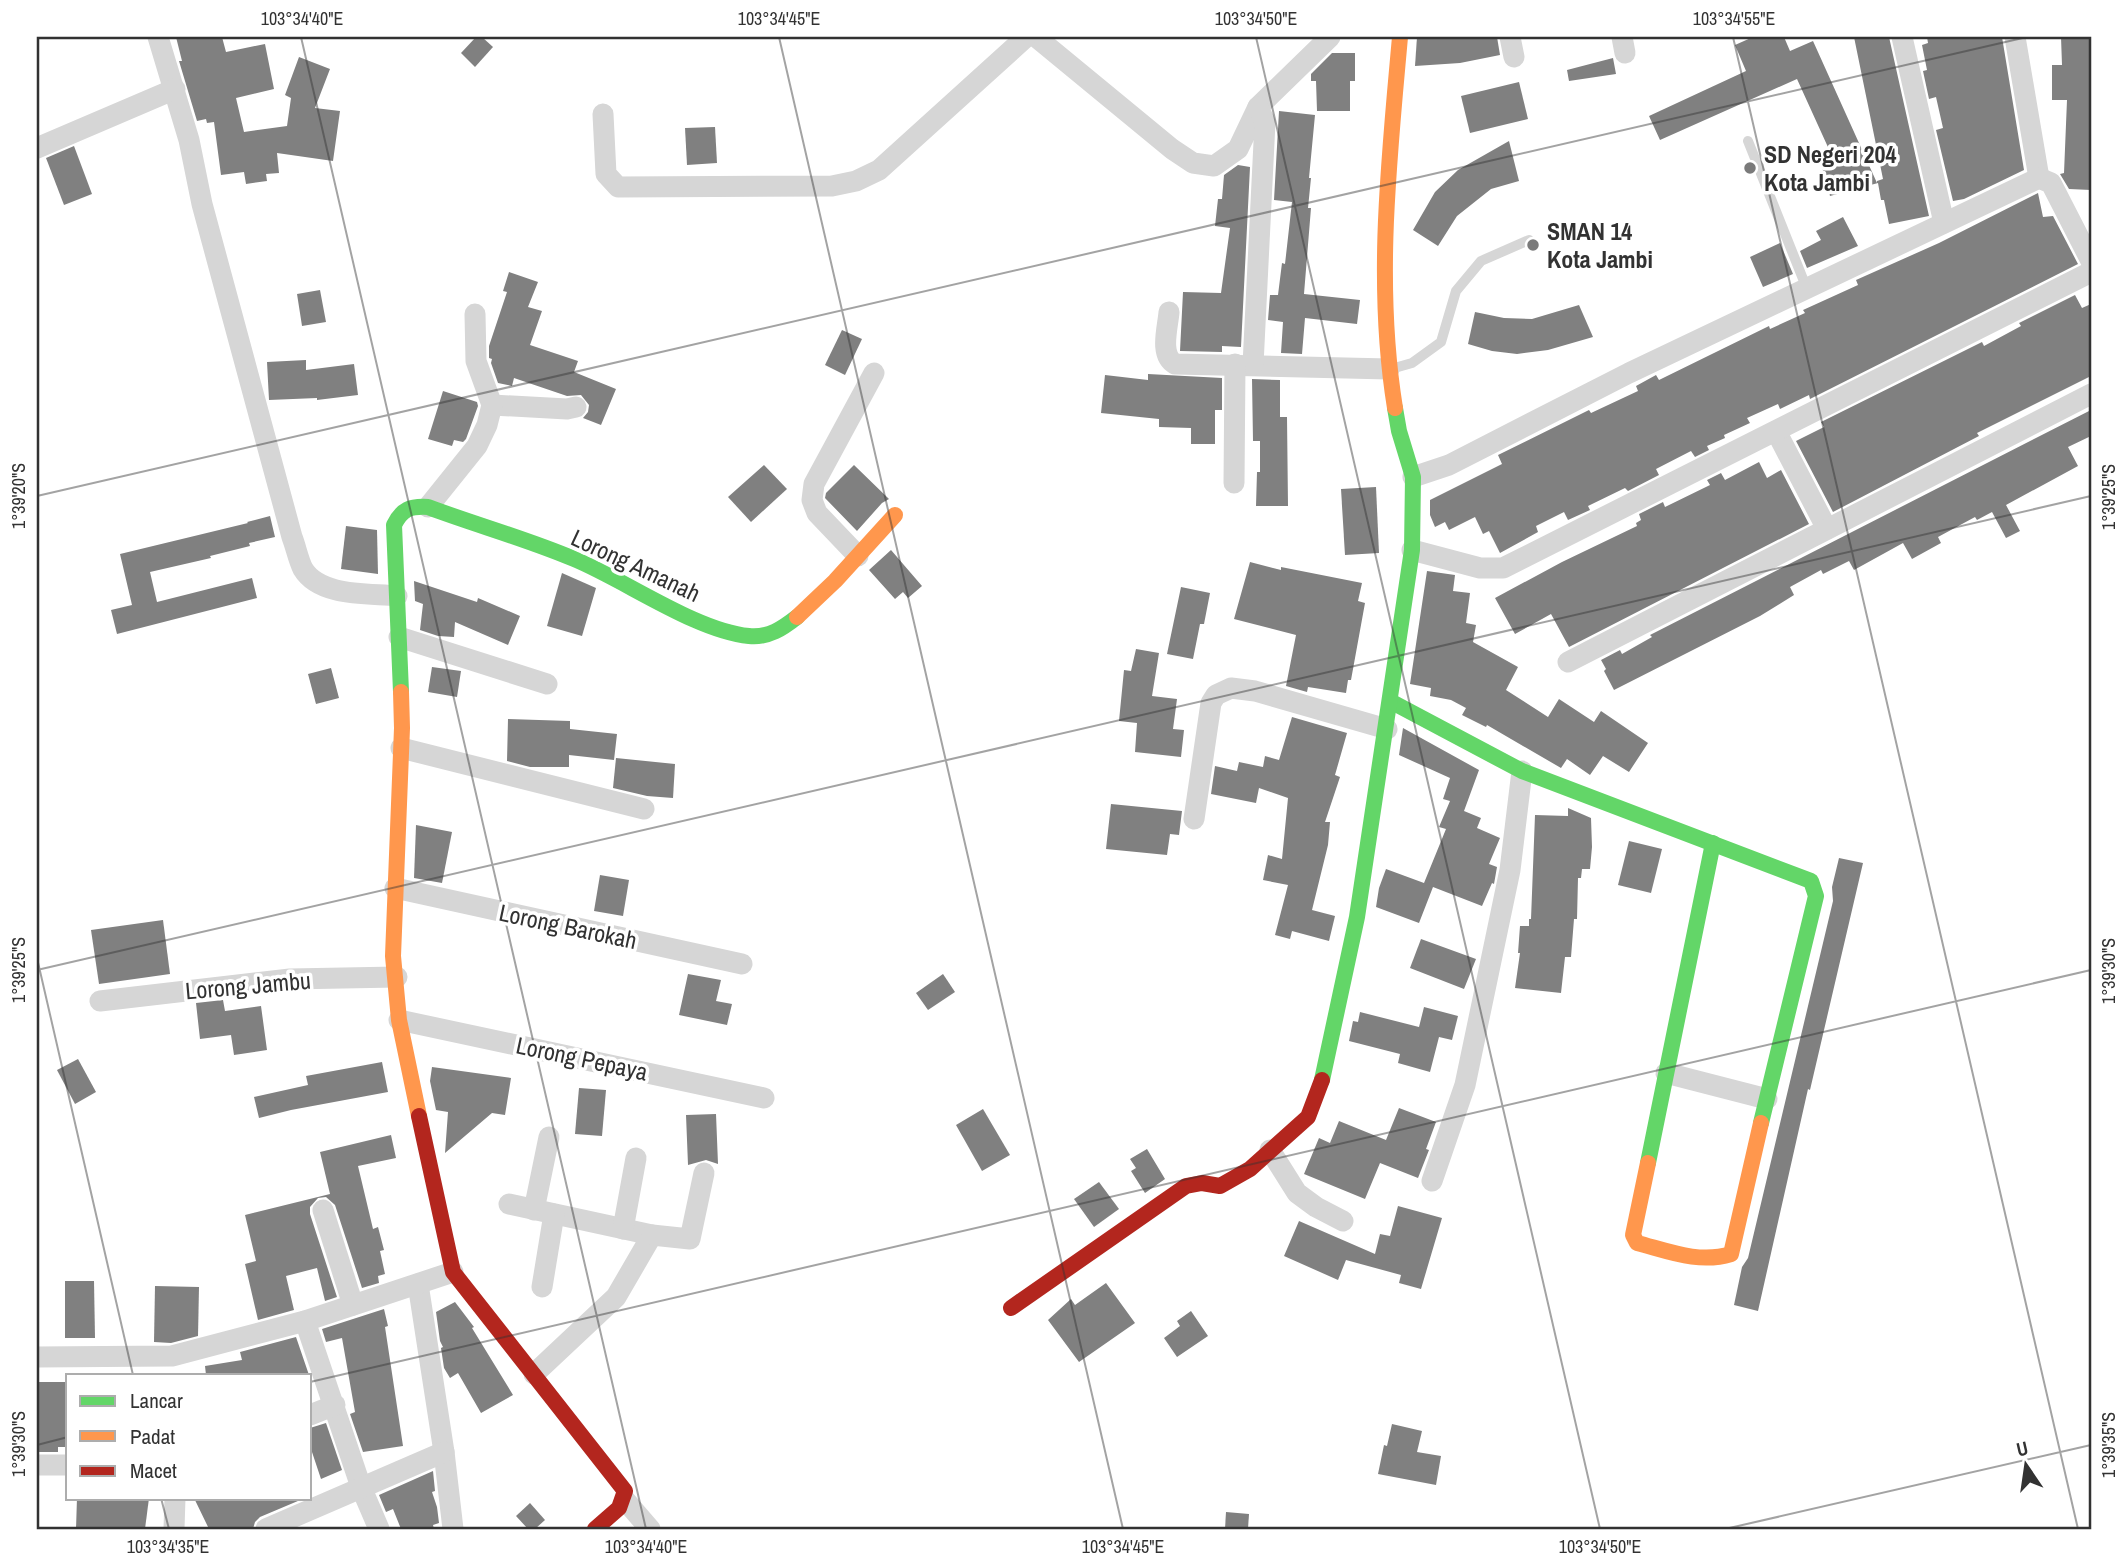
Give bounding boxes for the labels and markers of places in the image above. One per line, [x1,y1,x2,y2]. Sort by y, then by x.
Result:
place label: SD Negeri 204 Kota Jambi [1764,138,1896,198]
marker: SD Negeri 204 Kota Jambi [1742,160,1758,176]
place label: SMAN 14 Kota Jambi [1547,215,1653,275]
marker: SMAN 14 Kota Jambi [1525,237,1541,253]

